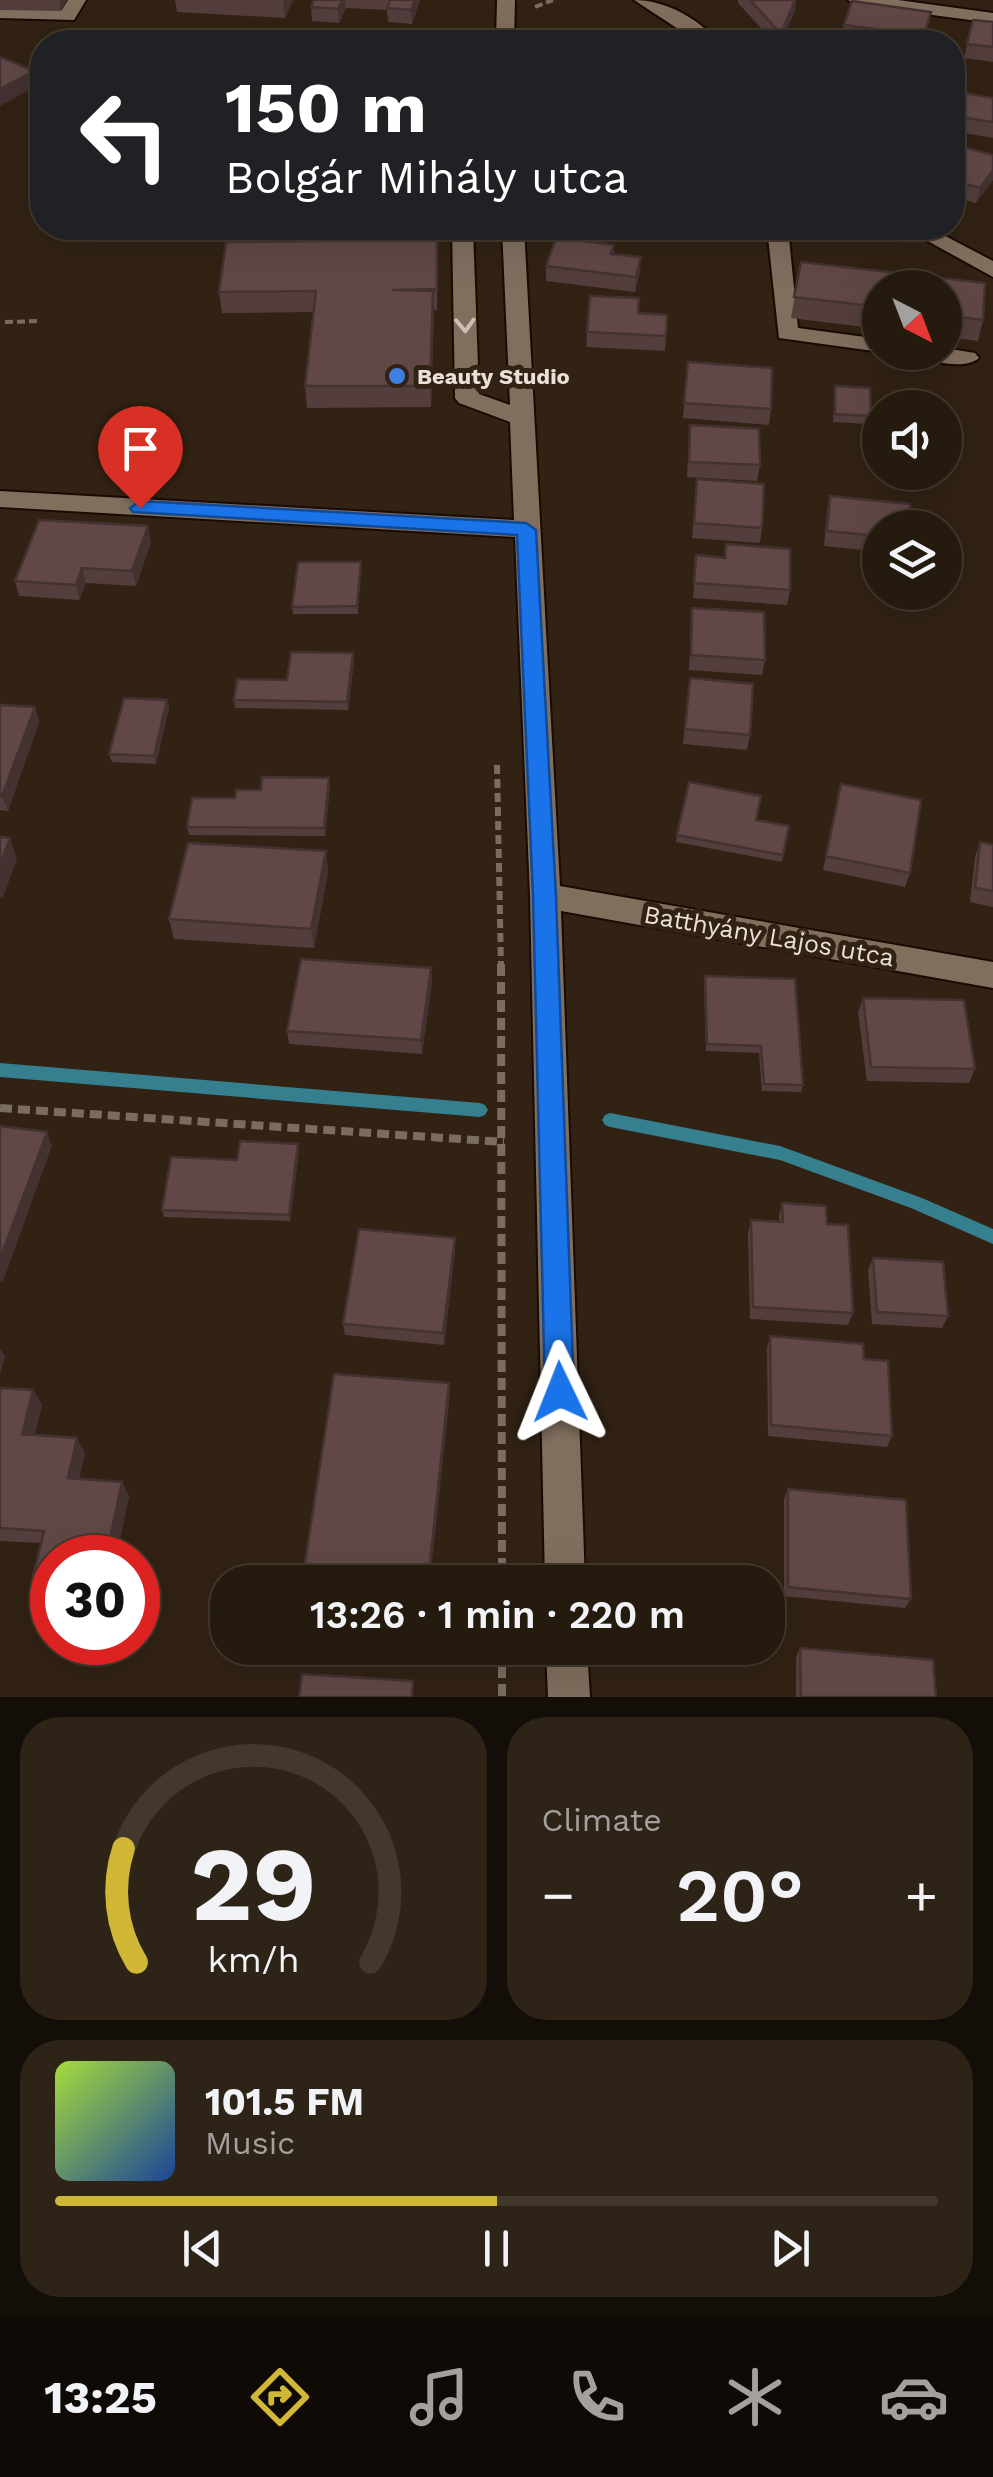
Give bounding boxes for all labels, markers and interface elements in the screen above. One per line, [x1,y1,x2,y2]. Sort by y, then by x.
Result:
text: 150 m [225,67,427,149]
icon: left [60,70,190,200]
text: Bolgár Mihály utca [225,151,628,204]
north arrow [862,270,962,370]
map controls [862,270,962,610]
one-way arrow [454,317,475,333]
place label: Beauty Studio [417,364,570,389]
marker: Beauty Studio [386,365,408,387]
button: sound [862,390,962,490]
pin [98,406,183,509]
icon: arrive [113,421,168,476]
button: layers [862,510,962,610]
street label: Batthyány Lajos utca [642,900,896,972]
position arrow [508,1340,612,1444]
speed limit sign: 30 [30,1535,160,1665]
text: 13:26 · 1 min · 220 m [310,1593,685,1637]
text: Climate [542,1801,662,1839]
text: 29 [190,1823,316,1945]
text: 20° [676,1851,804,1939]
text: − [542,1863,575,1927]
text: + [905,1863,938,1927]
text: km/h [207,1939,299,1981]
text: 101.5 FM [205,2080,364,2124]
text: Music [205,2124,295,2162]
icon: previous [175,2221,230,2276]
icon: pause [469,2221,524,2276]
icon: next [763,2221,818,2276]
icon: directions [245,2362,315,2432]
icon: music [404,2362,474,2432]
icon: phone [562,2362,632,2432]
icon: climate [720,2362,790,2432]
icon: car [879,2362,949,2432]
text: 13:25 [44,2371,157,2424]

